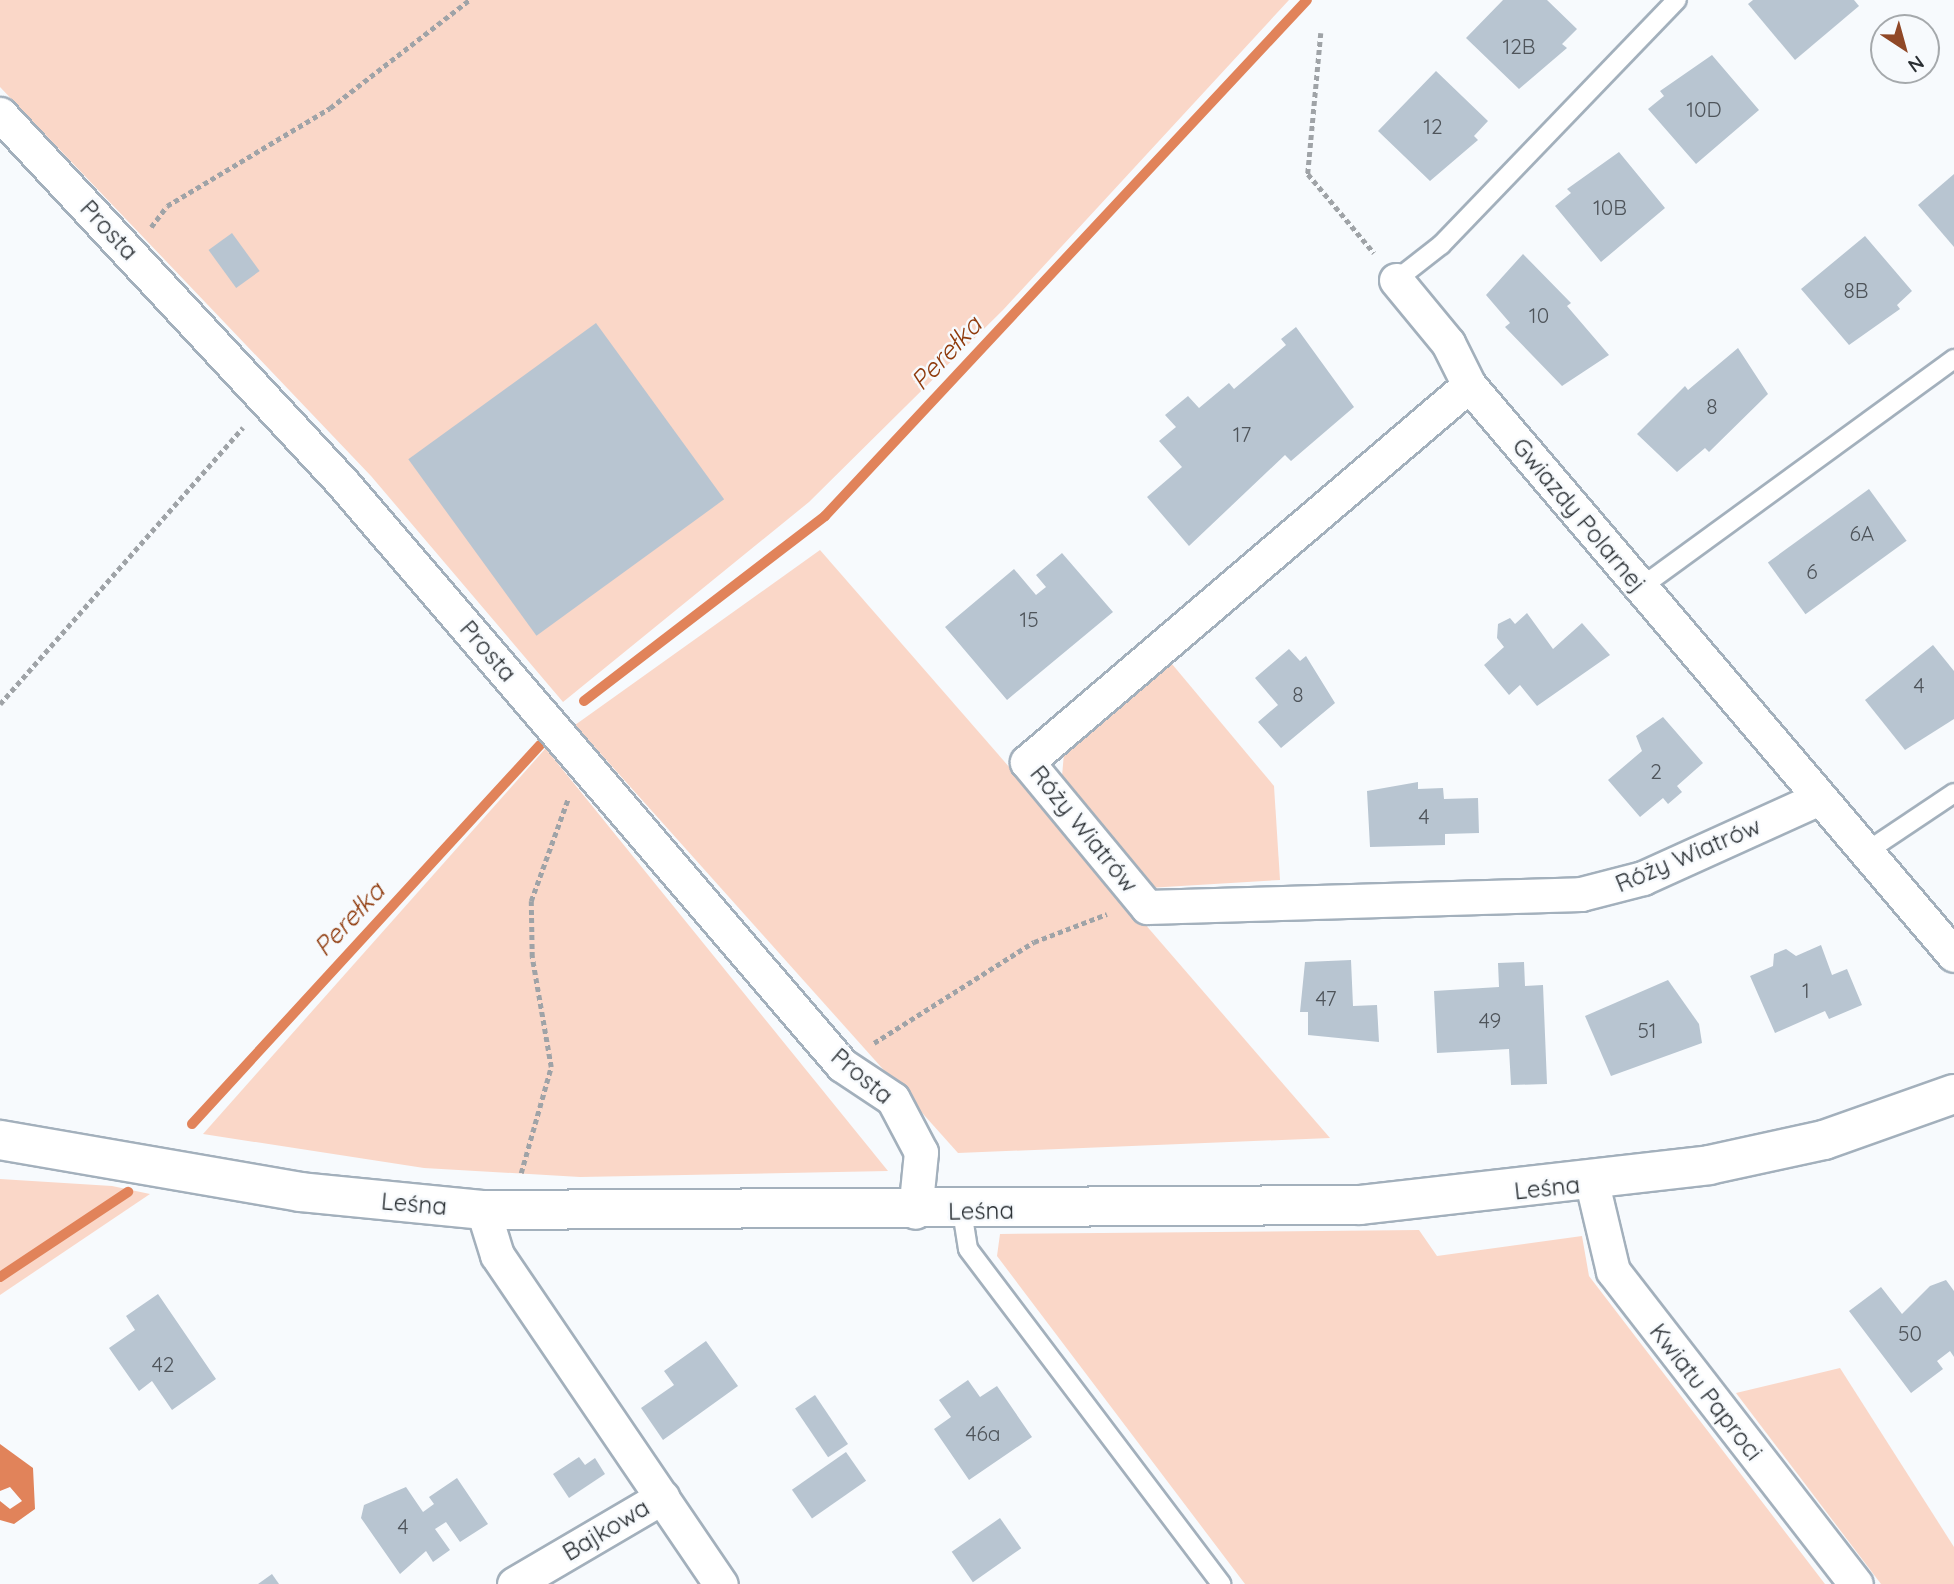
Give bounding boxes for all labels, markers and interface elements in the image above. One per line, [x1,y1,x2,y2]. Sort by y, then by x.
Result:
north arrow [1870,14,1940,84]
house number: 12B [1502,33,1536,59]
text: N [1903,51,1929,78]
house number: 10D [1686,96,1722,122]
house number: 12 [1423,113,1443,139]
street label: Prosta [74,194,144,266]
house number: 10B [1593,194,1627,220]
house number: 8B [1843,277,1869,303]
house number: 10 [1529,302,1549,328]
water label: Perełka [904,310,988,396]
house number: 8 [1706,393,1718,419]
house number: 17 [1233,421,1251,447]
street label: Gwiazdy Polarnej [1506,432,1652,598]
house number: 6A [1850,520,1874,546]
house number: 6 [1806,558,1818,584]
house number: 15 [1019,606,1039,632]
street label: Prosta [454,615,522,687]
house number: 4 [1913,672,1925,698]
house number: 8 [1292,681,1304,707]
house number: 2 [1650,758,1662,784]
street label: Róży Wiatrów [1024,760,1144,898]
house number: 4 [1418,803,1430,829]
street label: Róży Wiatrów [1611,811,1765,899]
water label: Perełka [307,876,391,962]
house number: 1 [1802,977,1810,1003]
house number: 47 [1315,985,1337,1011]
house number: 49 [1479,1007,1501,1033]
house number: 51 [1637,1017,1657,1043]
street label: Prosta [825,1042,899,1110]
street label: Leśna [1513,1170,1581,1206]
street label: Leśna [380,1187,448,1221]
street label: Leśna [948,1196,1014,1226]
street label: Kwiatu Paproci [1644,1318,1768,1466]
house number: 50 [1898,1320,1922,1346]
house number: 42 [152,1351,174,1377]
house number: 46a [965,1420,1001,1446]
street label: Bajkowa [557,1493,655,1567]
house number: 4 [397,1513,409,1539]

